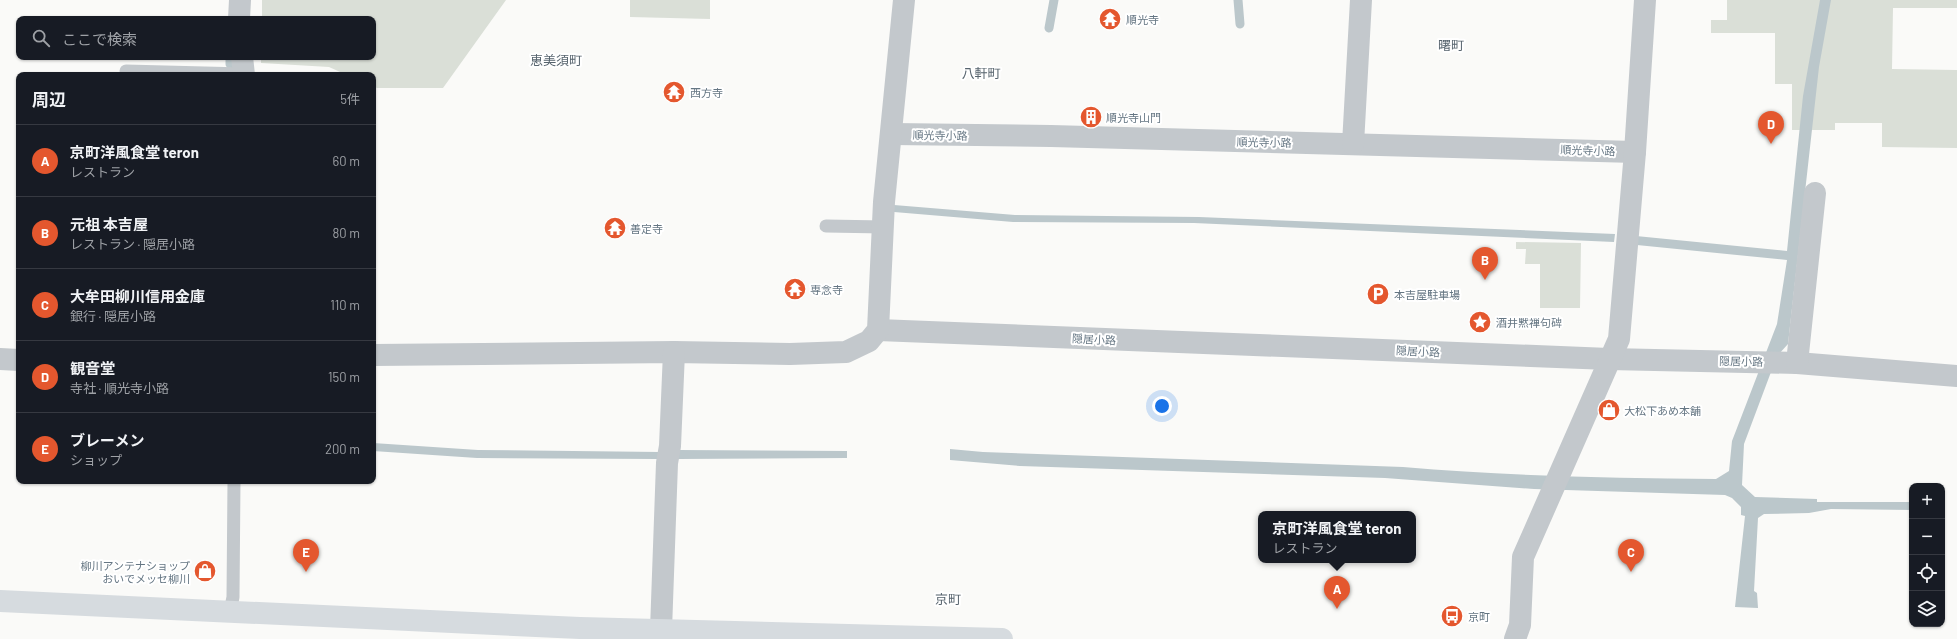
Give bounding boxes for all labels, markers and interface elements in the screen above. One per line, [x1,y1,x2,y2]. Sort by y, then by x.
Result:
temple icon: 順光寺 [1097,6,1123,32]
place label: 順光寺 [1126,13,1159,26]
search box [16,16,376,60]
icon: search [30,27,52,49]
text: ここで検索 [62,30,137,48]
district label: 曙町 [1438,37,1464,53]
district label: 恵美須町 [530,52,582,68]
district label: 八軒町 [961,65,1001,81]
temple icon: 西方寺 [661,79,687,105]
place label: 西方寺 [690,86,723,99]
text: 周辺 [32,89,66,109]
text: 5件 [340,91,360,107]
building icon: 順光寺山門 [1078,104,1104,130]
place label: 順光寺山門 [1106,111,1161,124]
pin: D [1758,111,1784,144]
street label: 順光寺小路 [912,128,968,142]
street label: 順光寺小路 [1236,135,1292,149]
text: 京町洋風食堂 teron [70,143,199,161]
street label: 順光寺小路 [1560,143,1616,157]
text: A [41,153,49,169]
text: 60 m [333,153,360,169]
text: レストラン [70,164,135,180]
text: 元祖 本吉屋 [70,215,148,233]
temple icon: 善定寺 [602,215,628,241]
place label: 善定寺 [630,222,663,235]
text: B [41,225,49,241]
text: 80 m [333,225,360,241]
text: レストラン · 隠居小路 [70,236,195,252]
pin: B [1472,247,1498,280]
temple icon: 専念寺 [782,276,808,302]
parking icon: 本吉屋駐車場 [1365,281,1391,307]
place label: 専念寺 [810,283,843,296]
text: 大牟田柳川信用金庫 [70,287,205,305]
place label: 本吉屋駐車場 [1394,288,1460,301]
text: C [41,297,49,313]
text: 110 m [330,297,360,313]
text: 銀行 · 隠居小路 [70,308,156,324]
place icon: 酒井黙禅句碑 [1467,309,1493,335]
place label: 酒井黙禅句碑 [1496,316,1562,329]
street label: 隠居小路 [1072,331,1116,347]
street label: 隠居小路 [1396,343,1440,359]
street label: 隠居小路 [1719,354,1763,368]
text: 観音堂 [70,359,115,377]
text: D [41,369,49,385]
text: 150 m [328,369,360,385]
text: 寺社 · 順光寺小路 [70,380,169,396]
your location [1152,396,1172,416]
shop icon: 大松下あめ本舗 [1596,397,1622,423]
place label: 大松下あめ本舗 [1624,404,1701,417]
text: ブレーメン [70,431,144,449]
text: E [41,441,49,457]
text: 200 m [325,441,360,457]
text: ショップ [70,452,122,468]
map controls [1909,483,1945,627]
button: + [1909,483,1945,519]
popup [1258,511,1416,563]
text: 京町洋風食堂 teron [1273,519,1401,537]
button: − [1909,519,1945,555]
pin: E [293,539,319,572]
pin: C [1618,539,1644,572]
text: レストラン [1273,540,1338,556]
button: locate [1909,555,1945,591]
shop icon: 柳川アンテナショップ おいでメッセ柳川 [192,558,218,584]
place label: 柳川アンテナショップ おいでメッセ柳川 [80,559,190,585]
pin: A [1324,576,1350,609]
district label: 京町 [935,591,961,607]
button: layers [1909,591,1945,627]
bus stop icon: 京町 [1439,603,1465,629]
place label: 京町 [1468,610,1490,623]

